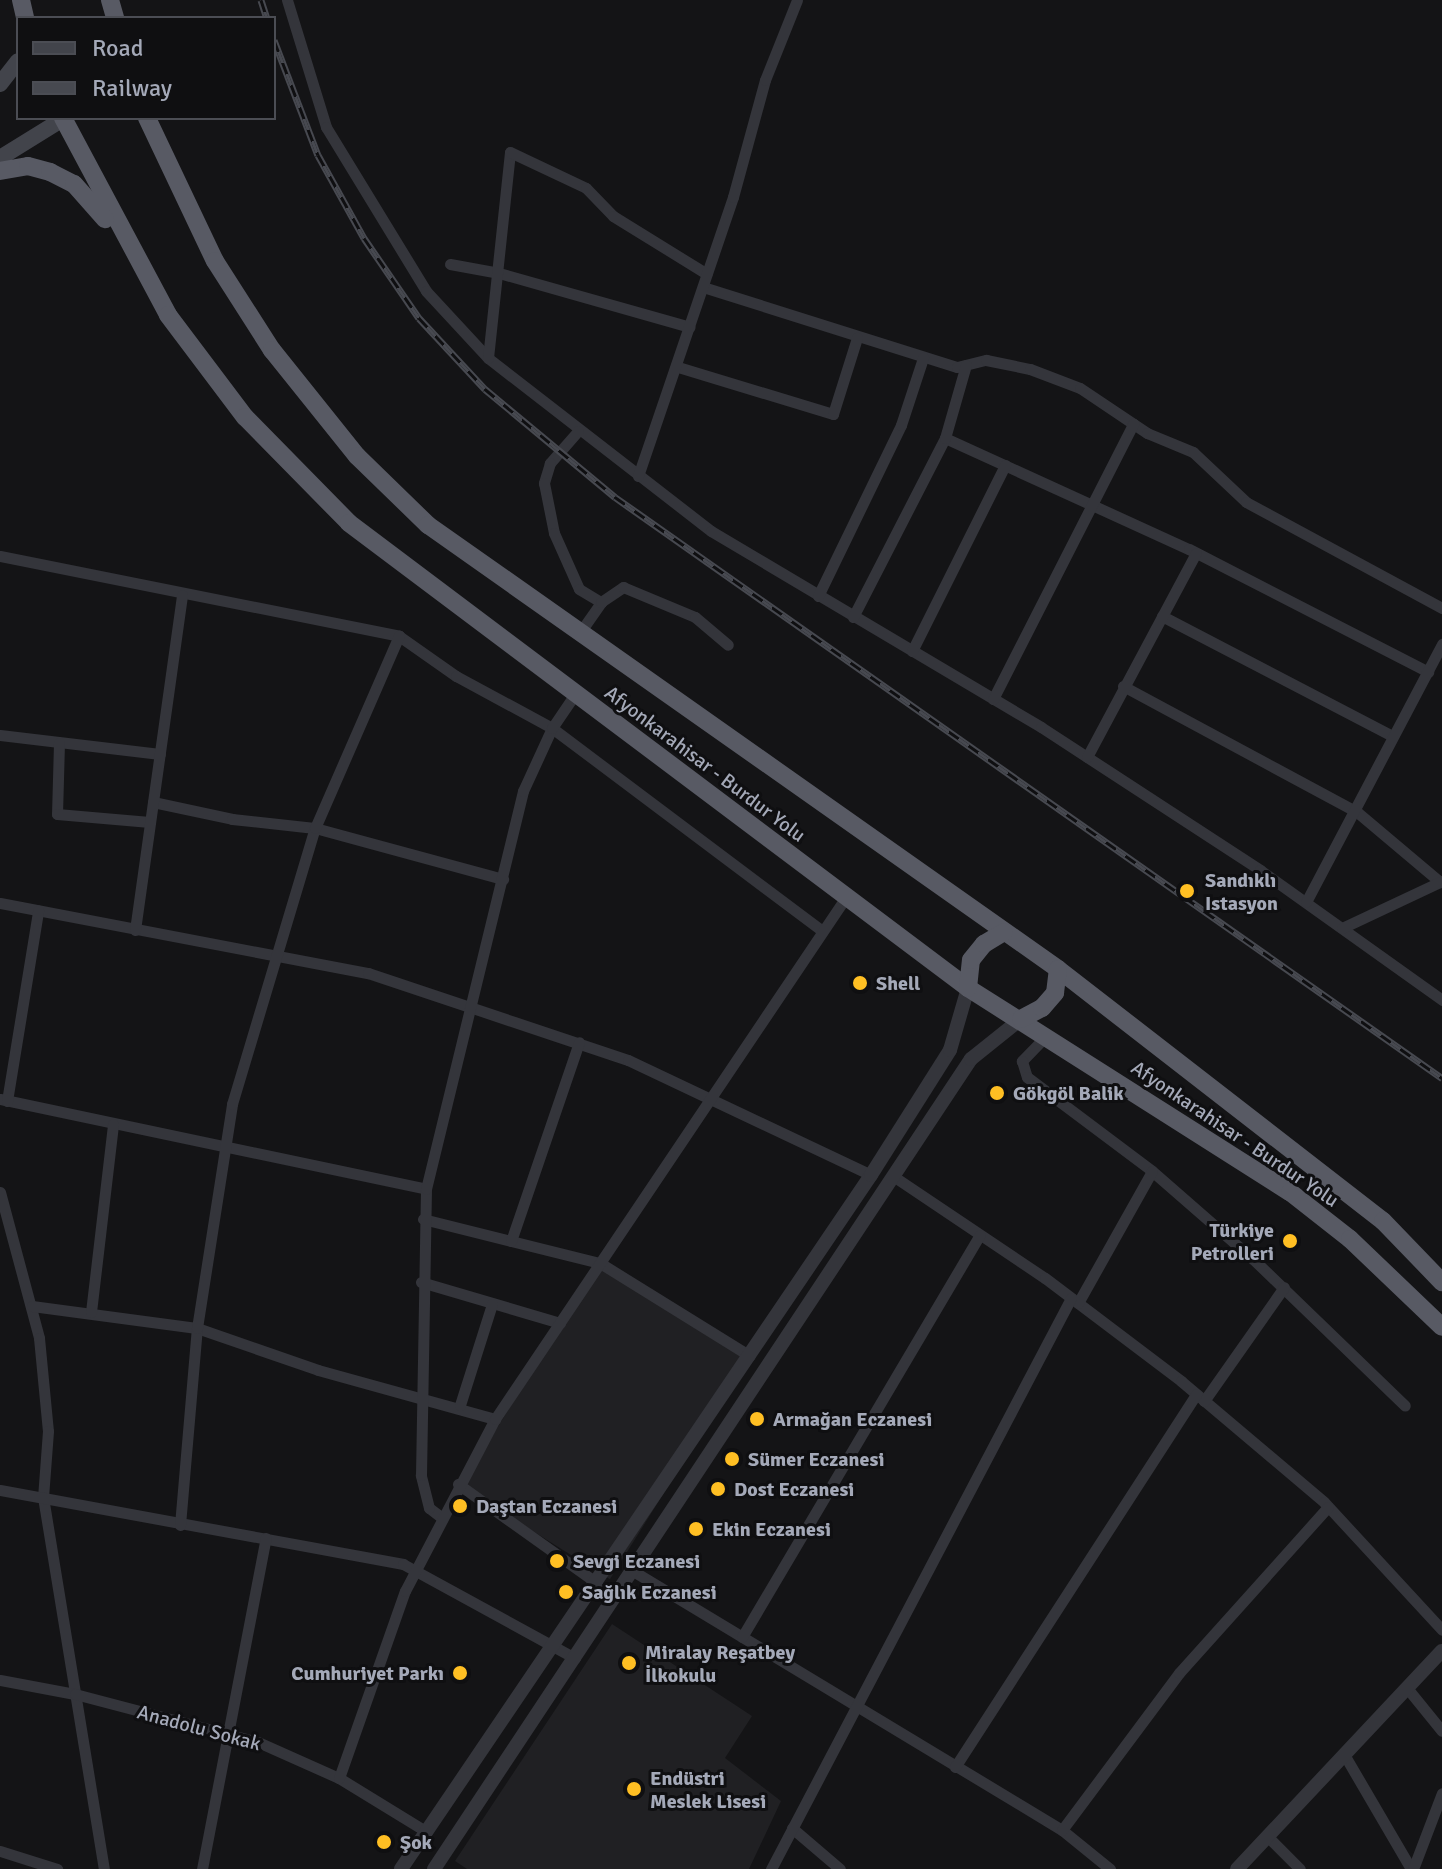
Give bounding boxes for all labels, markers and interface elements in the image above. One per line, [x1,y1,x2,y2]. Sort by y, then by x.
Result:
legend [16,16,276,120]
text: Road [92,33,143,63]
text: Railway [92,73,172,103]
street label: Afyonkarahisar - Burdur Yolu [600,681,810,847]
place label: Sandıklı Istasyon [1205,868,1278,915]
marker: Sandıklı Istasyon [1176,880,1198,902]
place label: Shell [876,971,920,995]
marker: Shell [851,974,869,992]
street label: Afyonkarahisar - Burdur Yolu [1127,1056,1343,1212]
place label: Gökgöl Balik [1013,1081,1124,1105]
marker: Gökgöl Balik [988,1084,1006,1102]
place label: Türkiye Petrolleri [1191,1218,1274,1265]
marker: Türkiye Petrolleri [1281,1232,1299,1250]
place label: Armağan Eczanesi [773,1407,932,1431]
marker: Armağan Eczanesi [748,1410,766,1428]
place label: Sümer Eczanesi [748,1447,884,1471]
marker: Sümer Eczanesi [723,1450,741,1468]
place label: Dost Eczanesi [734,1477,854,1501]
marker: Dost Eczanesi [709,1480,727,1498]
place label: Daştan Eczanesi [476,1494,617,1518]
marker: Daştan Eczanesi [451,1497,469,1515]
place label: Ekin Eczanesi [712,1517,831,1541]
marker: Ekin Eczanesi [687,1520,705,1538]
place label: Sevgi Eczanesi [573,1549,700,1573]
marker: Sevgi Eczanesi [548,1552,566,1570]
place label: Sağlık Eczanesi [582,1580,717,1604]
marker: Sağlık Eczanesi [557,1583,575,1601]
place label: Miralay Reşatbey İlkokulu [645,1640,795,1687]
marker: Miralay Reşatbey İlkokulu [620,1654,638,1672]
place label: Cumhuriyet Parkı [291,1661,444,1685]
marker: Cumhuriyet Parkı [451,1664,469,1682]
street label: Anadolu Sokak [135,1700,263,1756]
place label: Endüstri Meslek Lisesi [650,1766,766,1813]
marker: Endüstri Meslek Lisesi [625,1780,643,1798]
place label: Şok [400,1830,432,1854]
marker: Şok [375,1833,393,1851]

